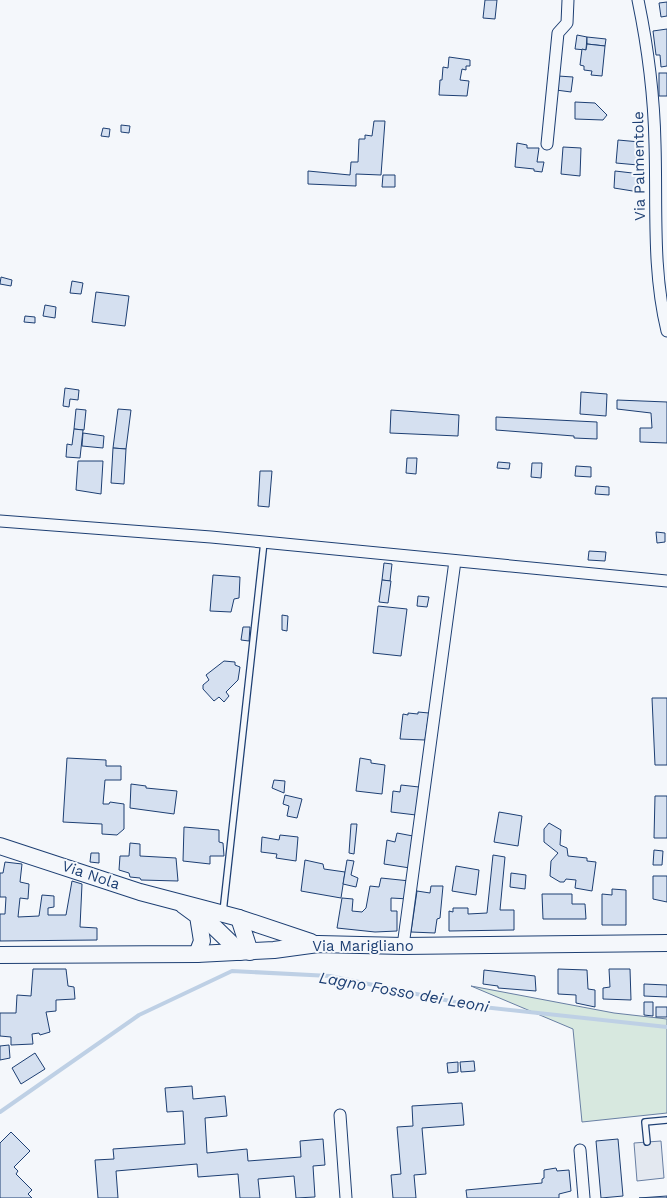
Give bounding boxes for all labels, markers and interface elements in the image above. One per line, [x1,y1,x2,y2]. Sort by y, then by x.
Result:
street label: Via Palmentole [629,111,649,221]
street label: Via Nola [60,857,123,893]
street label: Via Marigliano [312,937,414,955]
water label: Lagno Fosso dei Leoni [318,968,491,1016]

